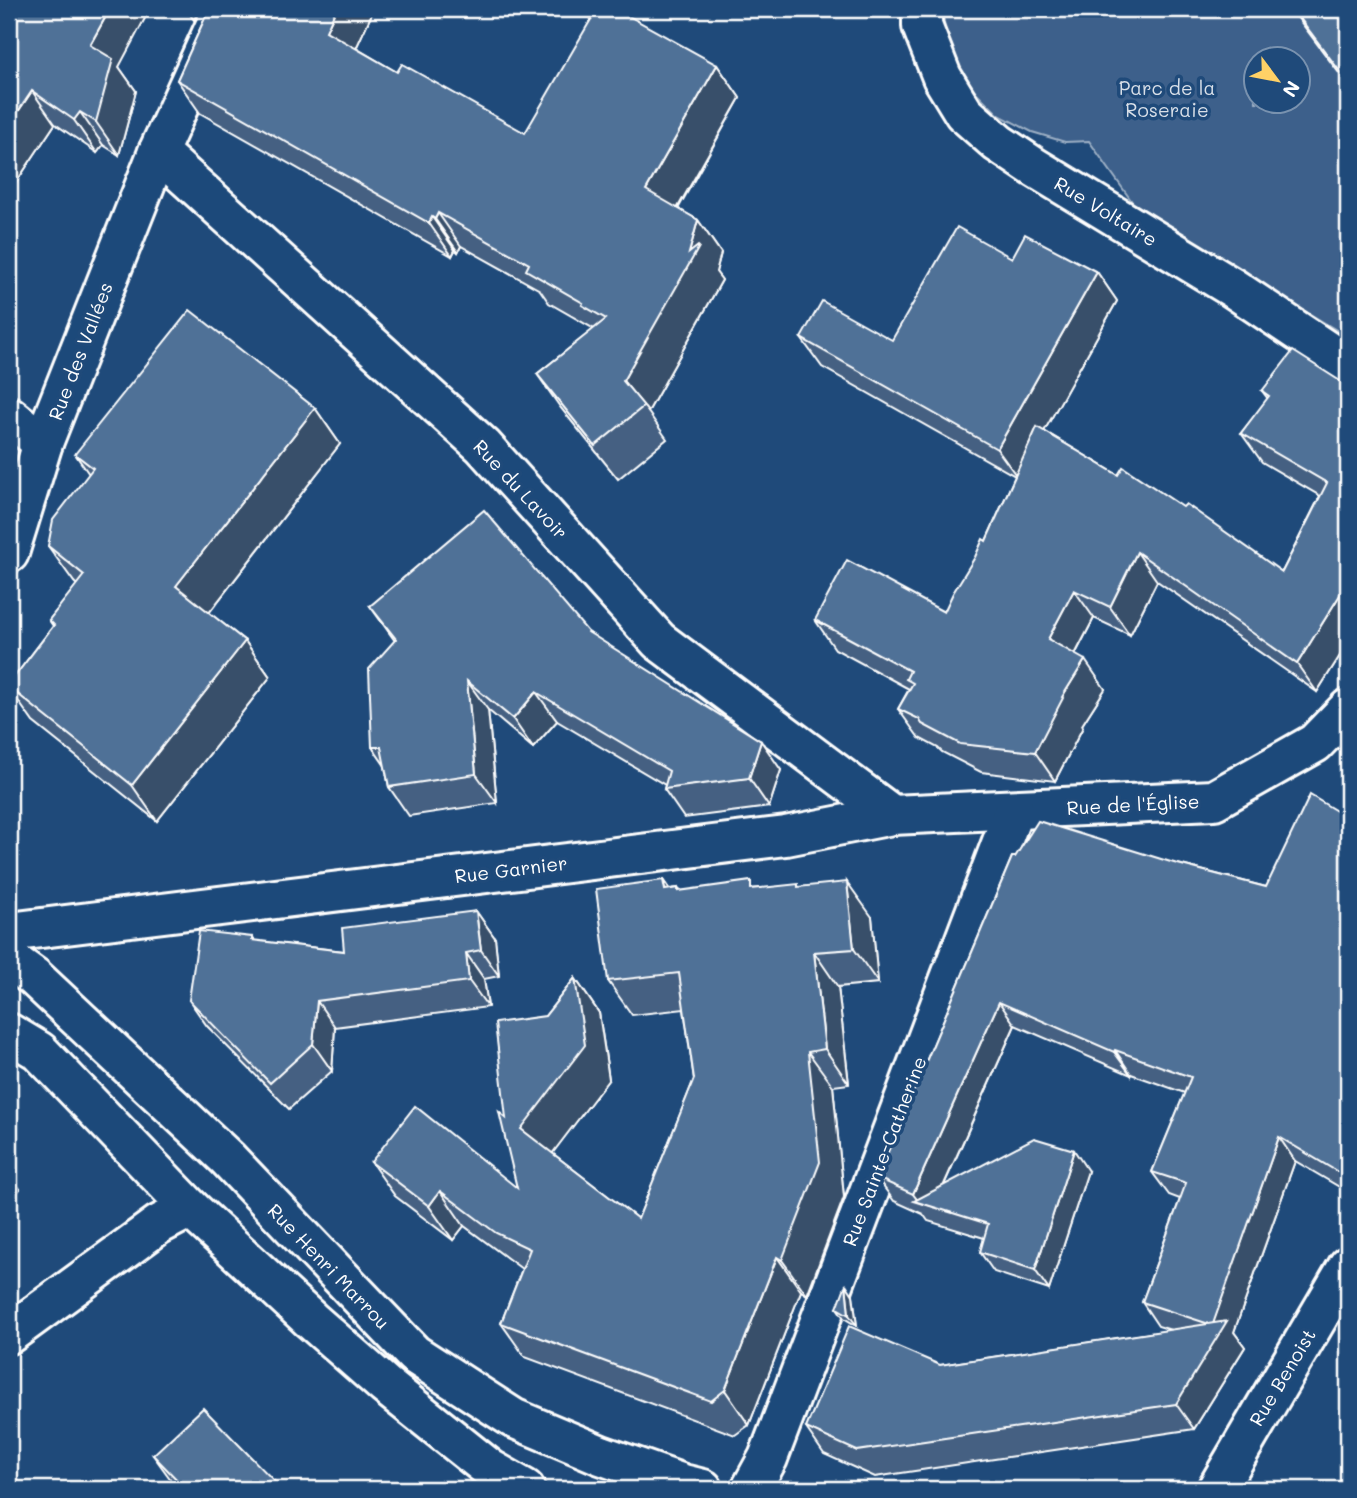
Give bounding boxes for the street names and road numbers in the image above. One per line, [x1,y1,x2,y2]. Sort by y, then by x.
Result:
street label: Rue Voltaire [1050,170,1162,252]
street label: Rue des Vallées [42,278,118,424]
street label: Rue du Lavoir [468,434,574,544]
street label: Rue de l'Église [1066,788,1200,820]
street label: Rue Garnier [453,850,569,888]
street label: Rue Sainte-Catherine [836,1053,932,1249]
street label: Rue Henri Marrou [263,1198,395,1334]
street label: Rue Benoist [1243,1324,1321,1430]

